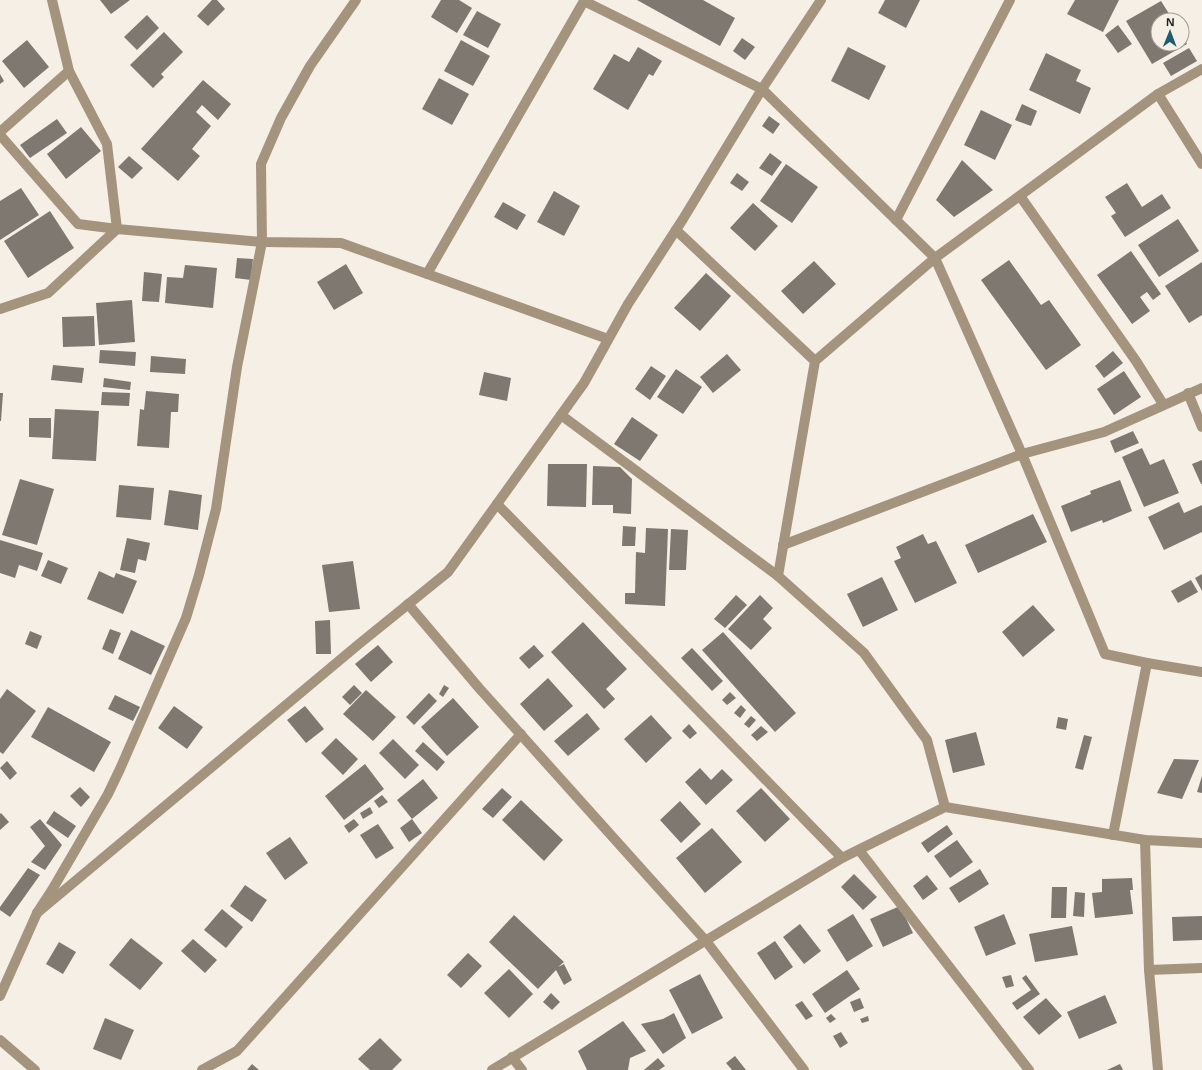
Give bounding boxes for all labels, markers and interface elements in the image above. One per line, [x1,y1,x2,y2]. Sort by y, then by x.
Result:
north arrow [1150,12,1190,52]
text: N [1166,14,1175,29]

